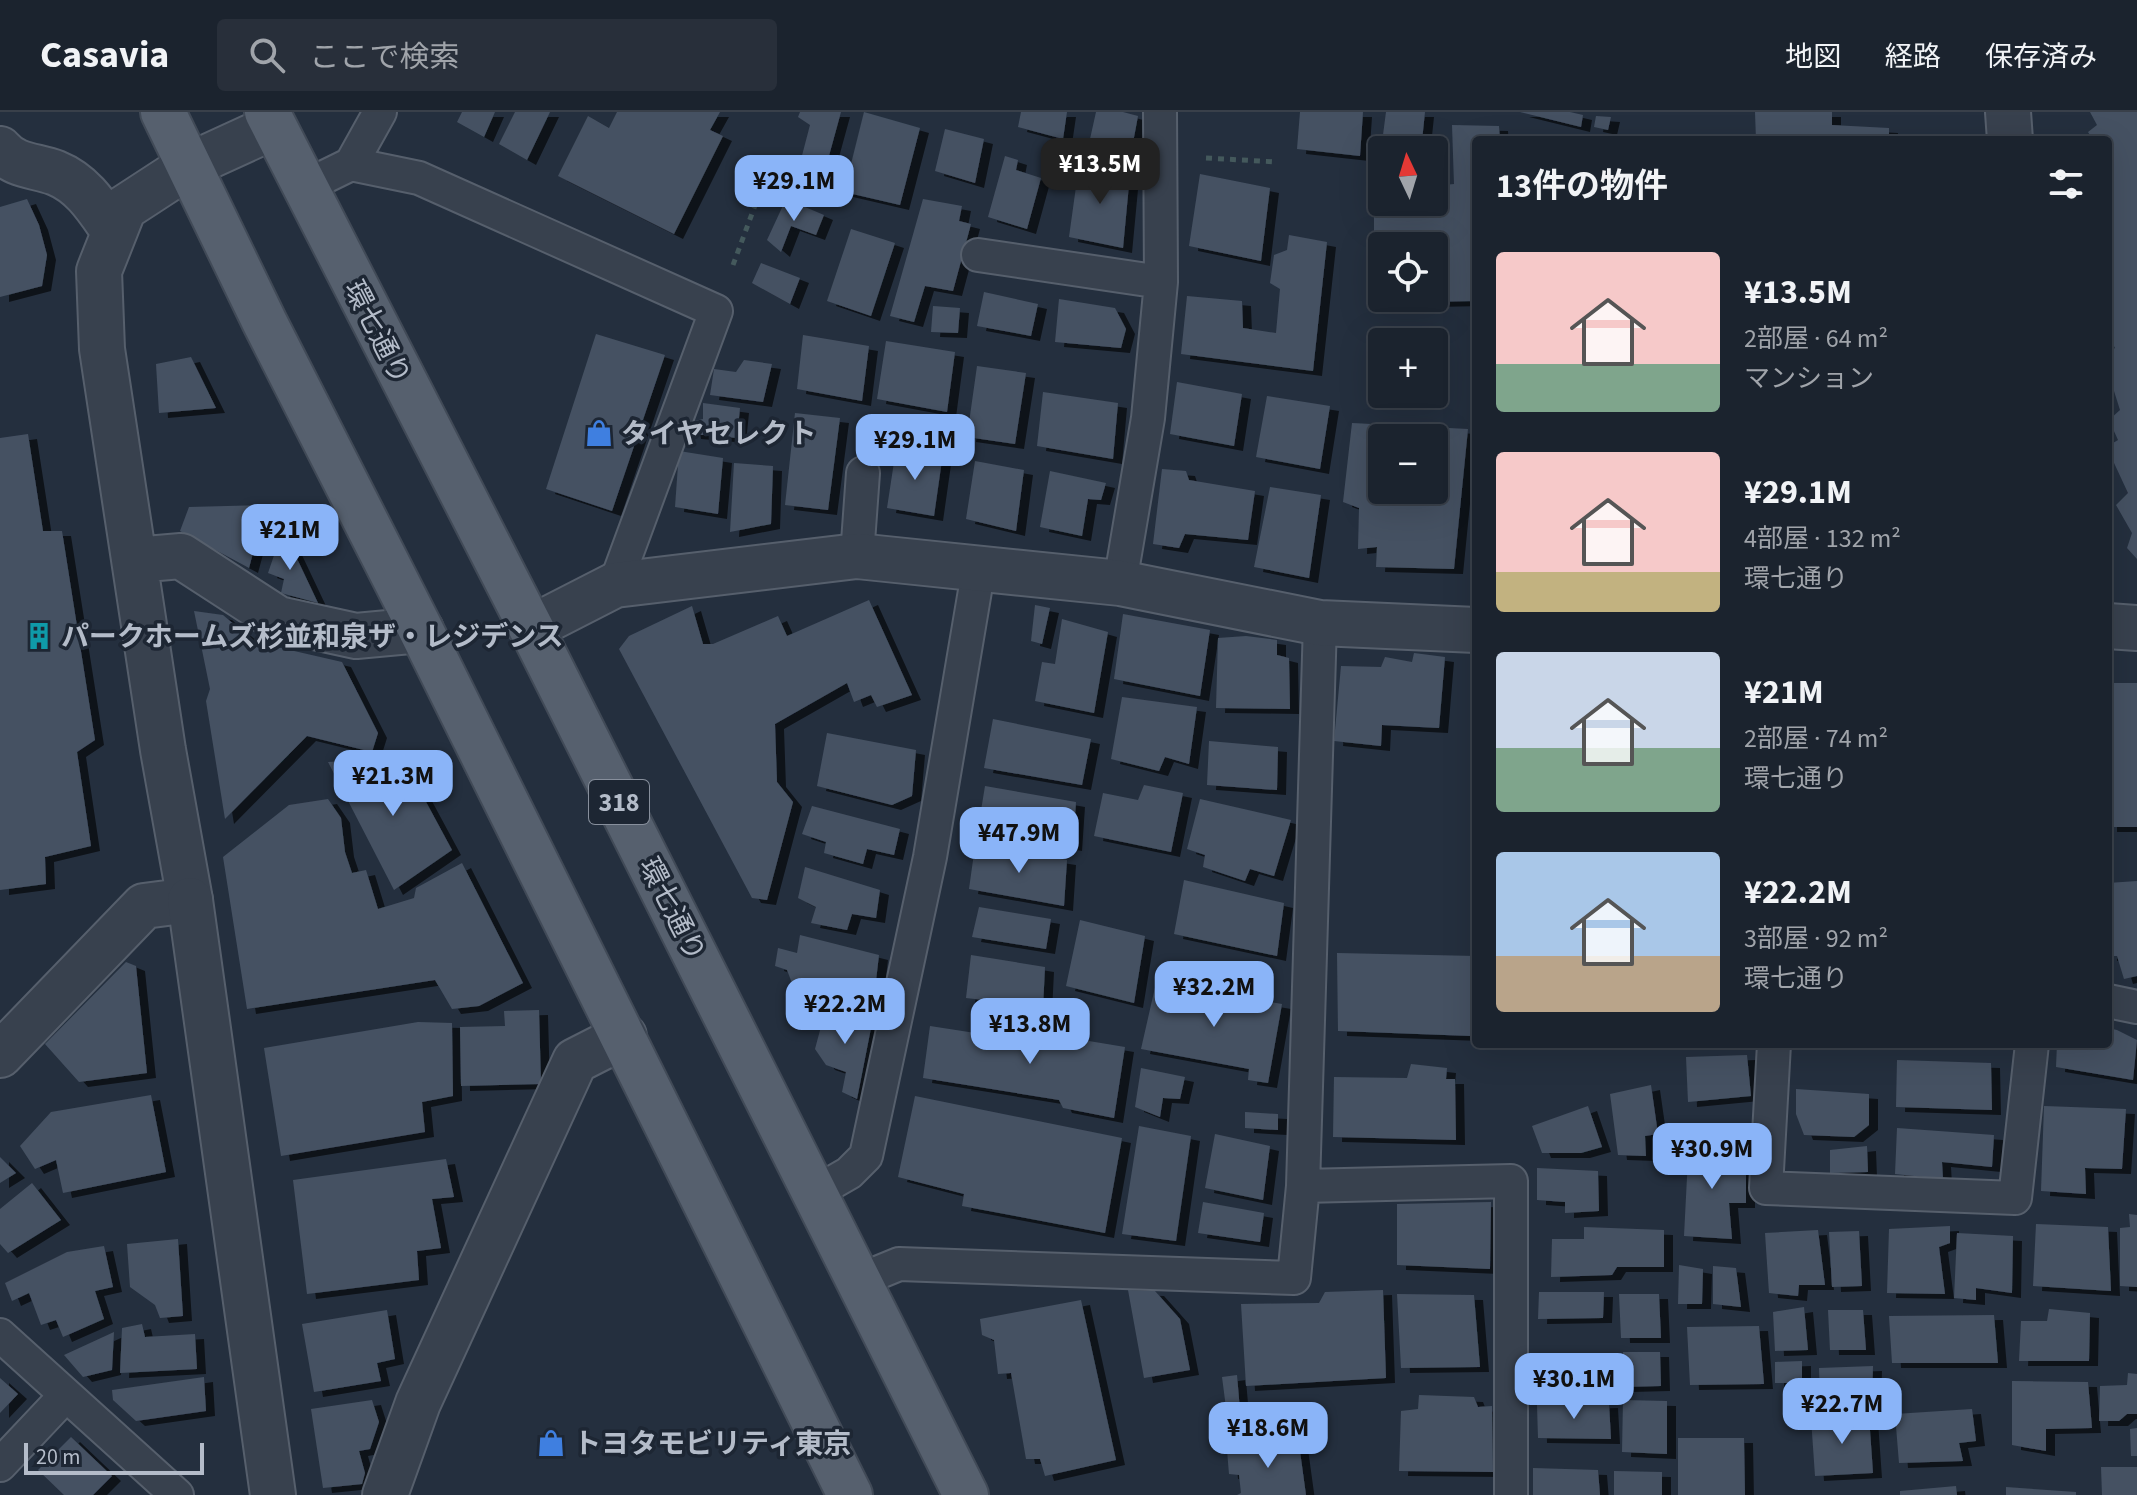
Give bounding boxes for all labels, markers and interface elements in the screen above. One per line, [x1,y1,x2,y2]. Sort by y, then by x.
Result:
search box [217,19,777,91]
text: Casavia [40,28,169,82]
icon: search [245,33,289,77]
text: ここで検索 [309,36,459,79]
text: 地図 [1785,37,1841,77]
text: 経路 [1885,37,1941,77]
text: 保存済み [1985,37,2097,77]
north arrow [1368,136,1448,216]
map controls [1368,136,1448,504]
pin: ¥13.5M [1035,138,1165,206]
text: ¥13.5M [1059,145,1141,182]
pin: ¥29.1M [729,155,859,223]
text: ¥29.1M [753,162,835,199]
text: 13件の物件 [1496,162,1668,211]
icon: filters [2044,162,2088,206]
button: locate [1368,232,1448,312]
text: ¥13.5M [1744,268,1852,317]
street label: 環七通り [334,273,420,391]
icon: home [1560,284,1656,380]
text: 2部屋 · 64 m² [1744,320,1888,357]
button: + [1368,328,1448,408]
text: マンション [1744,360,1874,397]
place label: タイヤセレクト [621,414,816,454]
pin: ¥29.1M [850,414,980,482]
shop icon: タイヤセレクト [584,418,614,448]
text: ¥29.1M [874,421,956,458]
button: − [1368,424,1448,504]
text: ¥29.1M [1744,468,1852,517]
icon: home [1560,484,1656,580]
pin: ¥21M [243,504,337,572]
text: ¥21M [260,511,321,548]
text: 4部屋 · 132 m² [1744,520,1901,557]
text: 環七通り [1744,560,1848,597]
place label: パークホームズ杉並和泉ザ・レジデンス [61,617,564,657]
building icon: パークホームズ杉並和泉ザ・レジデンス [24,621,54,651]
text: ¥21M [1744,668,1824,717]
icon: home [1560,684,1656,780]
text: 2部屋 · 74 m² [1744,720,1888,757]
pin: ¥21.3M [328,750,458,818]
text: ¥21.3M [352,757,434,794]
text: 環七通り [1744,760,1848,797]
road number: 318 [589,780,649,824]
pin: ¥47.9M [954,807,1084,875]
text: ¥47.9M [978,814,1060,851]
street label: 環七通り [629,850,715,968]
text: ¥22.2M [1744,868,1852,917]
icon: home [1560,884,1656,980]
text: 3部屋 · 92 m² [1744,920,1888,957]
text: 環七通り [1744,960,1848,997]
pin: ¥32.2M [1149,961,1279,1029]
text: ¥32.2M [1173,968,1255,1005]
pin: ¥22.2M [780,978,910,1046]
text: ¥22.2M [804,985,886,1022]
pin: ¥13.8M [965,998,1095,1066]
text: ¥13.8M [989,1005,1071,1042]
pin: ¥30.9M [1647,1123,1777,1191]
text: ¥30.9M [1671,1130,1753,1167]
pin: ¥30.1M [1509,1353,1639,1421]
text: ¥30.1M [1533,1360,1615,1397]
pin: ¥22.7M [1777,1378,1907,1446]
text: ¥22.7M [1801,1385,1883,1422]
pin: ¥18.6M [1203,1402,1333,1470]
text: ¥18.6M [1227,1409,1309,1446]
place label: トヨタモビリティ東京 [573,1424,851,1464]
shop icon: トヨタモビリティ東京 [536,1428,566,1458]
scale bar [24,1439,204,1475]
text: 20 m [36,1441,81,1473]

